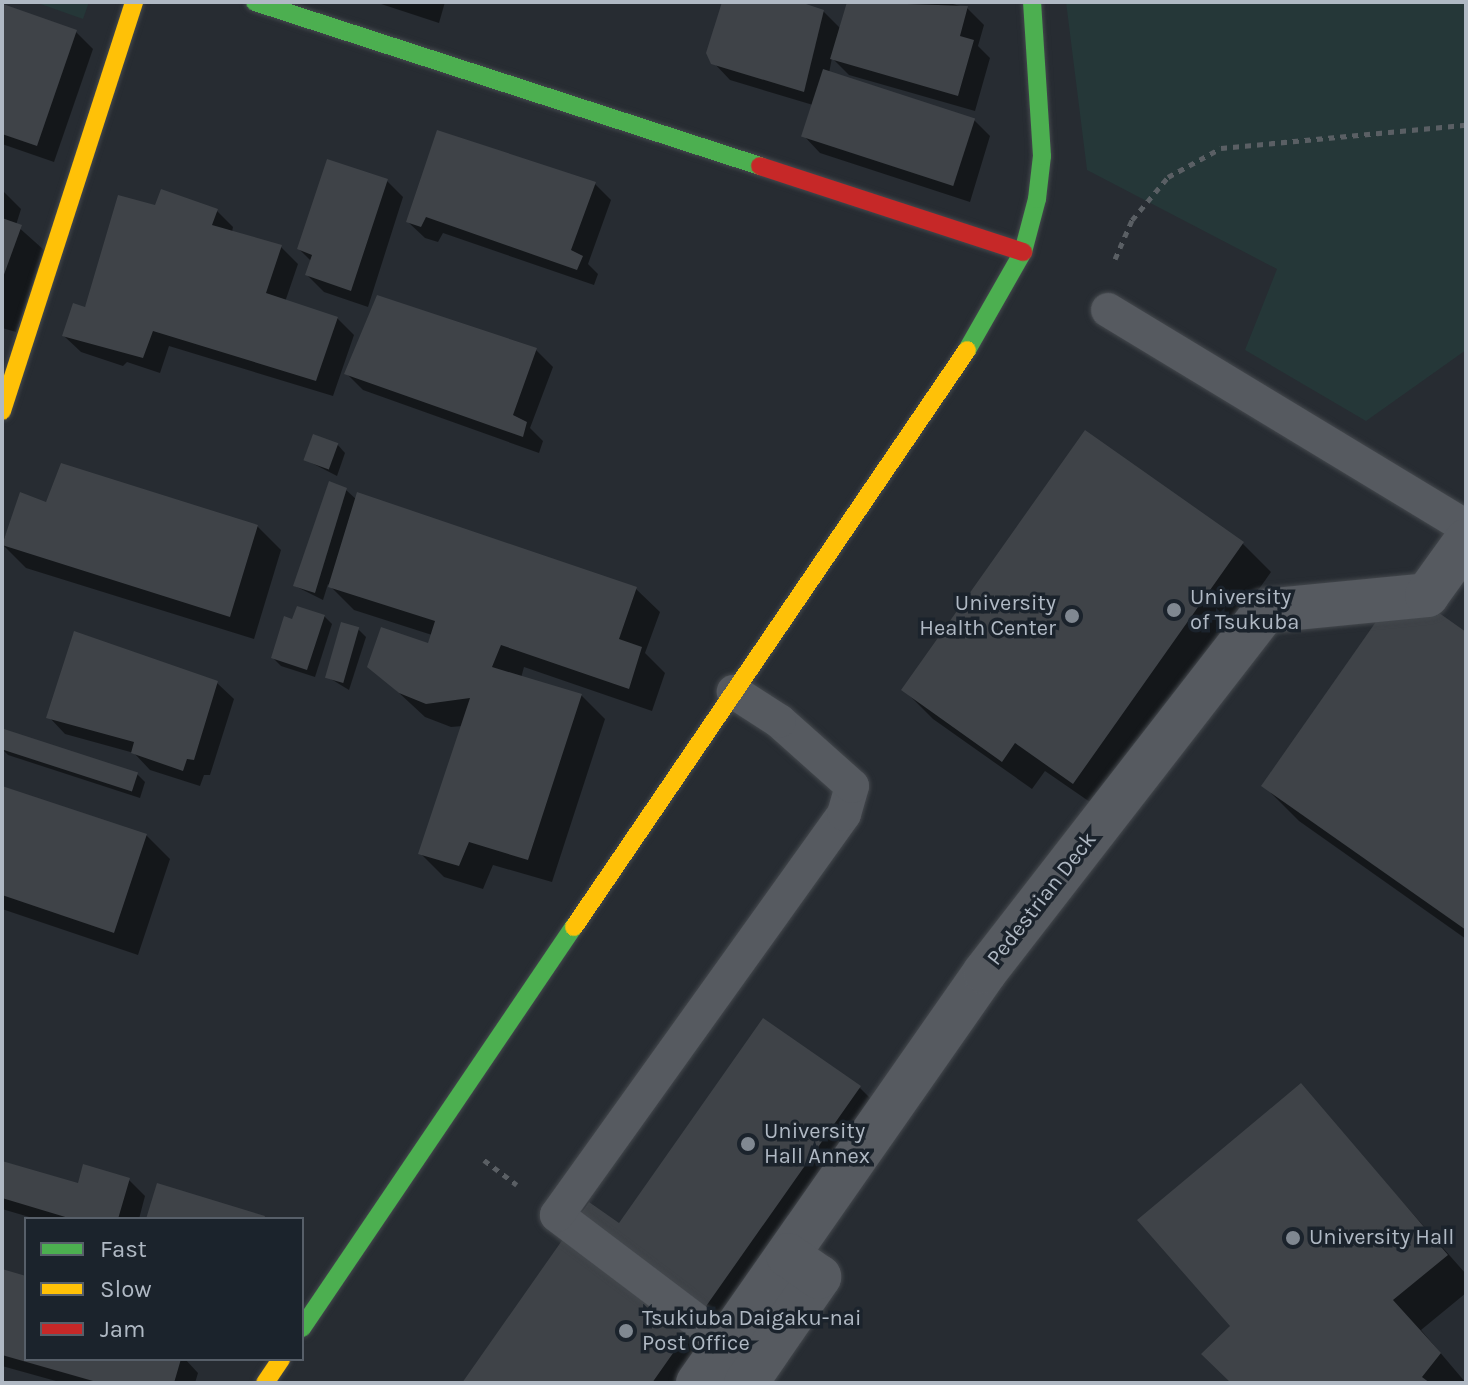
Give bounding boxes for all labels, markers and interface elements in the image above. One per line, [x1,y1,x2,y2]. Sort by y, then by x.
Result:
place label: University of Tsukuba [1190,584,1299,636]
place label: University Health Center [919,590,1056,642]
marker: University of Tsukuba [1165,601,1183,619]
marker: University Health Center [1063,607,1081,625]
street label: Pedestrian Deck [982,827,1102,971]
place label: University Hall Annex [764,1118,870,1170]
marker: University Hall Annex [739,1135,757,1153]
legend [24,1217,304,1361]
place label: University Hall [1309,1225,1454,1251]
marker: University Hall [1284,1229,1302,1247]
text: Fast [100,1235,147,1263]
text: Slow [100,1275,152,1303]
place label: Tsukiuba Daigaku-nai Post Office [642,1305,861,1356]
text: Jam [100,1315,145,1343]
marker: Tsukiuba Daigaku-nai Post Office [617,1322,635,1340]

